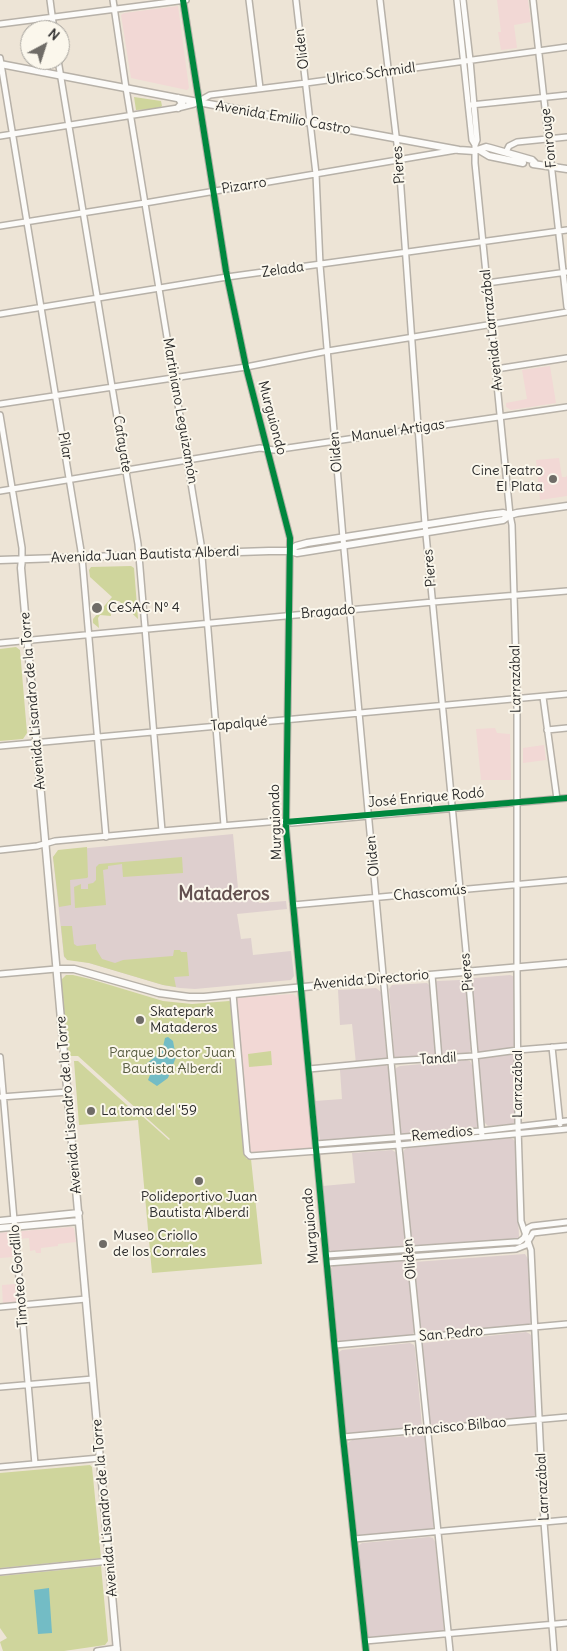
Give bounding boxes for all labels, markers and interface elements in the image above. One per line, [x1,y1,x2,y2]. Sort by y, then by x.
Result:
north arrow [20,20,70,70]
text: N [45,24,63,44]
street label: Oliden [291,28,313,70]
street label: Ulrico Schmidl [326,59,416,89]
street label: Avenida Emilio Castro [214,98,352,138]
street label: Fonrouge [537,107,561,169]
street label: Pieres [389,145,409,185]
street label: Pizarro [220,174,268,198]
street label: Zelada [261,259,305,281]
street label: Avenida Larrazábal [477,268,507,392]
street label: Martiniano Leguizamón [159,337,201,485]
street label: Murguiondo [254,379,290,457]
street label: Cafayate [109,414,135,474]
street label: Manuel Artigas [350,416,446,446]
street label: Pilar [54,431,76,461]
street label: Oliden [326,431,346,473]
place label: Cine Teatro El Plata [472,463,543,496]
marker: Cine Teatro El Plata [547,473,559,485]
street label: Avenida Juan Bautista Alberdi [50,543,240,567]
street label: Pieres [420,548,440,588]
place label: CeSAC Nº 4 [108,600,180,616]
marker: CeSAC Nº 4 [90,601,104,615]
street label: Bragado [300,601,356,623]
street label: Avenida Lisandro de la Torre [17,611,49,791]
street label: Larrazábal [507,645,525,713]
street label: Tapalqué [210,713,268,735]
street label: Murguiondo [266,784,286,860]
street label: José Enrique Rodó [367,785,485,811]
street label: Oliden [363,835,383,877]
street label: Chascomús [393,881,467,905]
district label: Mataderos [178,884,270,906]
street label: Pieres [457,952,477,992]
street label: Avenida Directorio [312,967,430,993]
place label: Skatepark Mataderos [150,1004,217,1036]
marker: Skatepark Mataderos [134,1014,146,1026]
street label: Avenida Lisandro de la Torre [53,1015,85,1195]
park label: Parque Doctor Juan Bautista Alberdi [109,1045,235,1078]
street label: Tandil [419,1049,457,1069]
street label: Larrazábal [510,1050,526,1118]
place label: La toma del '59 [101,1103,197,1119]
marker: La toma del '59 [85,1105,97,1117]
street label: Remedios [411,1123,473,1145]
marker: Polideportivo Juan Bautista Alberdi [193,1175,205,1187]
street label: Murguiondo [299,1187,323,1265]
place label: Polideportivo Juan Bautista Alberdi [141,1189,257,1222]
street label: Timoteo Gordillo [6,1224,32,1328]
place label: Museo Criollo de los Corrales [113,1228,206,1260]
marker: Museo Criollo de los Corrales [97,1238,109,1250]
street label: Oliden [400,1238,420,1280]
street label: San Pedro [418,1323,484,1345]
street label: Francisco Bilbao [403,1414,507,1440]
street label: Avenida Lisandro de la Torre [89,1418,121,1598]
street label: Larrazábal [533,1452,553,1522]

